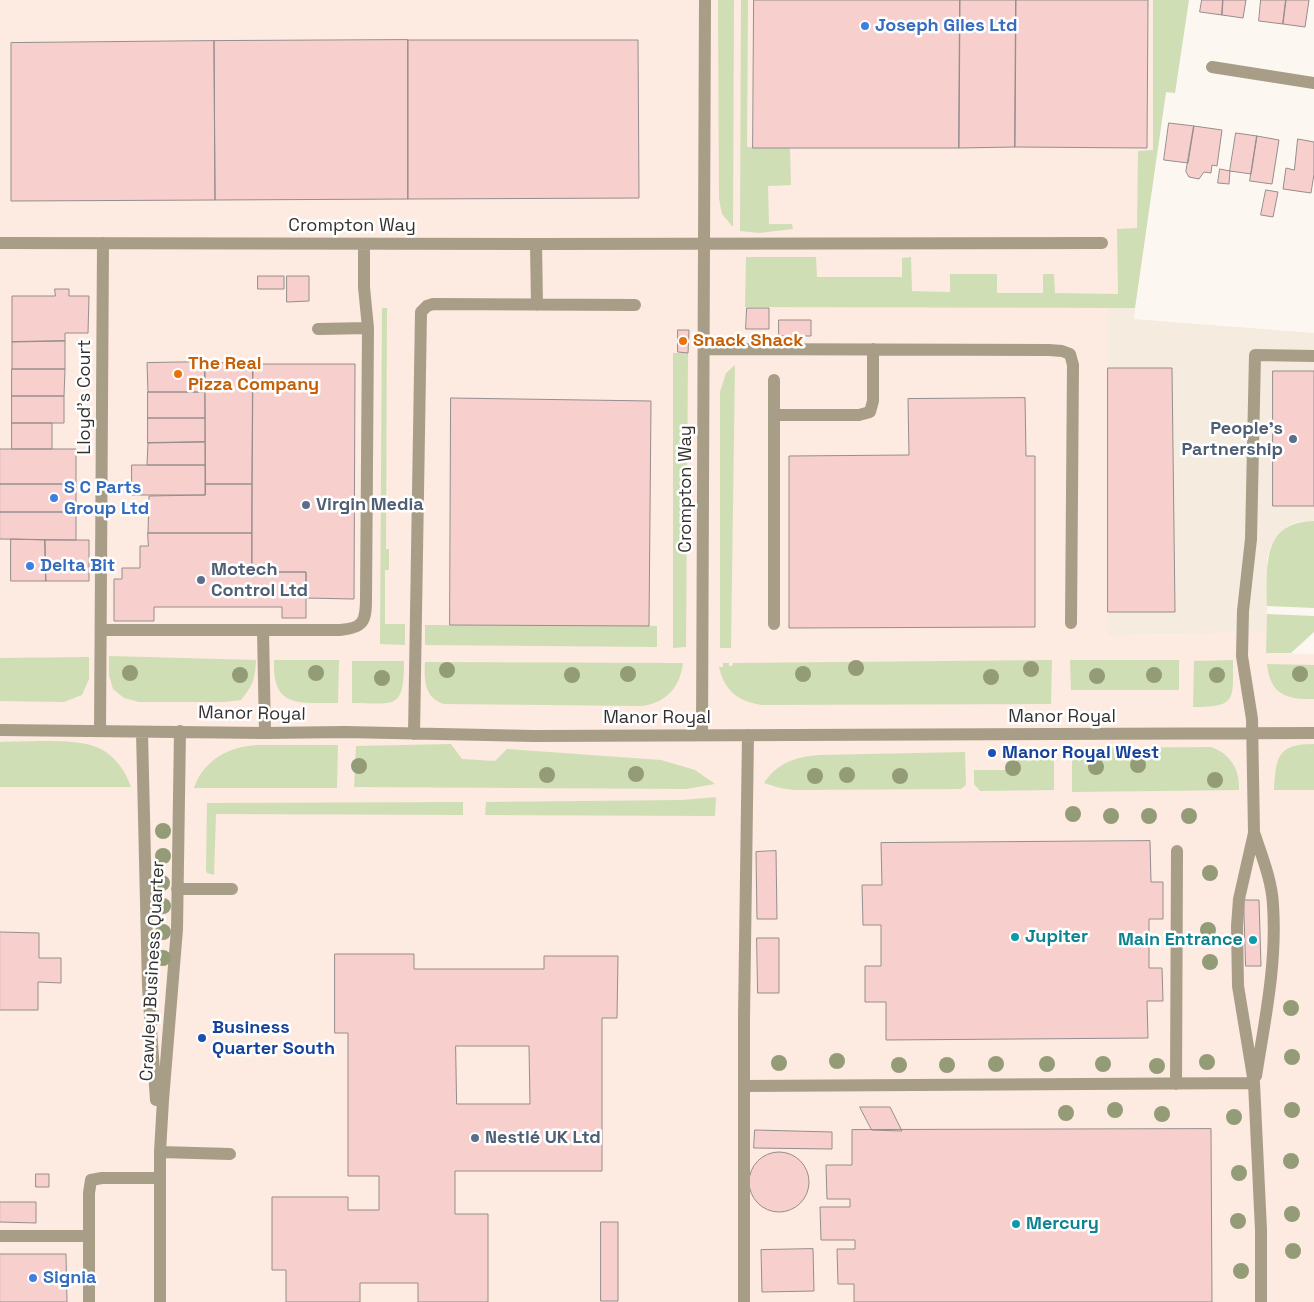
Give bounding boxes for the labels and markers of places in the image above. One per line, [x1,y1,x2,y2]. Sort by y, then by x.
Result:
place label: Joseph Giles Ltd [875,15,1017,37]
marker: Joseph Giles Ltd [859,20,871,32]
place label: Snack Shack [693,330,803,352]
marker: Snack Shack [677,335,689,347]
place label: The Real Pizza Company [188,353,319,396]
marker: The Real Pizza Company [172,368,184,380]
place label: People's Partnership [1181,418,1283,460]
marker: People's Partnership [1287,433,1299,445]
place label: S C Parts Group Ltd [64,477,149,520]
marker: S C Parts Group Ltd [48,492,60,504]
place label: Virgin Media [316,494,424,516]
marker: Virgin Media [300,499,312,511]
place label: Delta Bit [40,555,115,577]
place label: Motech Control Ltd [211,559,308,602]
marker: Delta Bit [24,560,36,572]
marker: Motech Control Ltd [195,574,207,586]
place label: Manor Royal West [1002,742,1159,764]
marker: Manor Royal West [986,747,998,759]
place label: Jupiter [1025,926,1088,948]
place label: Main Entrance [1118,929,1243,951]
marker: Jupiter [1009,931,1021,943]
marker: Main Entrance [1247,934,1259,946]
place label: Business Quarter South [212,1017,335,1060]
marker: Business Quarter South [196,1032,208,1044]
place label: Nestlé UK Ltd [485,1127,601,1149]
marker: Nestlé UK Ltd [469,1132,481,1144]
place label: Mercury [1026,1213,1099,1235]
marker: Mercury [1010,1218,1022,1230]
place label: Signia [43,1267,96,1289]
marker: Signia [27,1272,39,1284]

